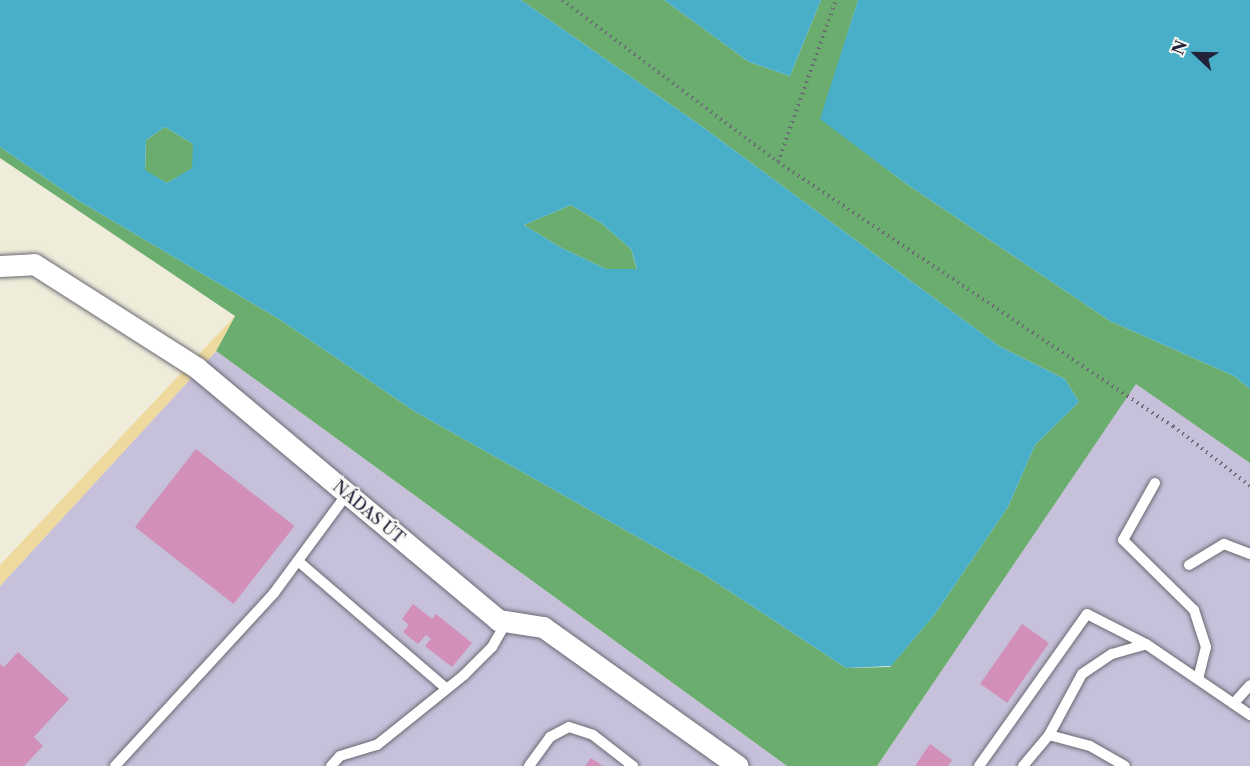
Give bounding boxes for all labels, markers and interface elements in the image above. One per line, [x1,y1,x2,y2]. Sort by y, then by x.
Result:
north arrow [1166,24,1226,84]
text: N [1167,37,1191,57]
street label: NÁDAS ÚT [329,477,409,547]

